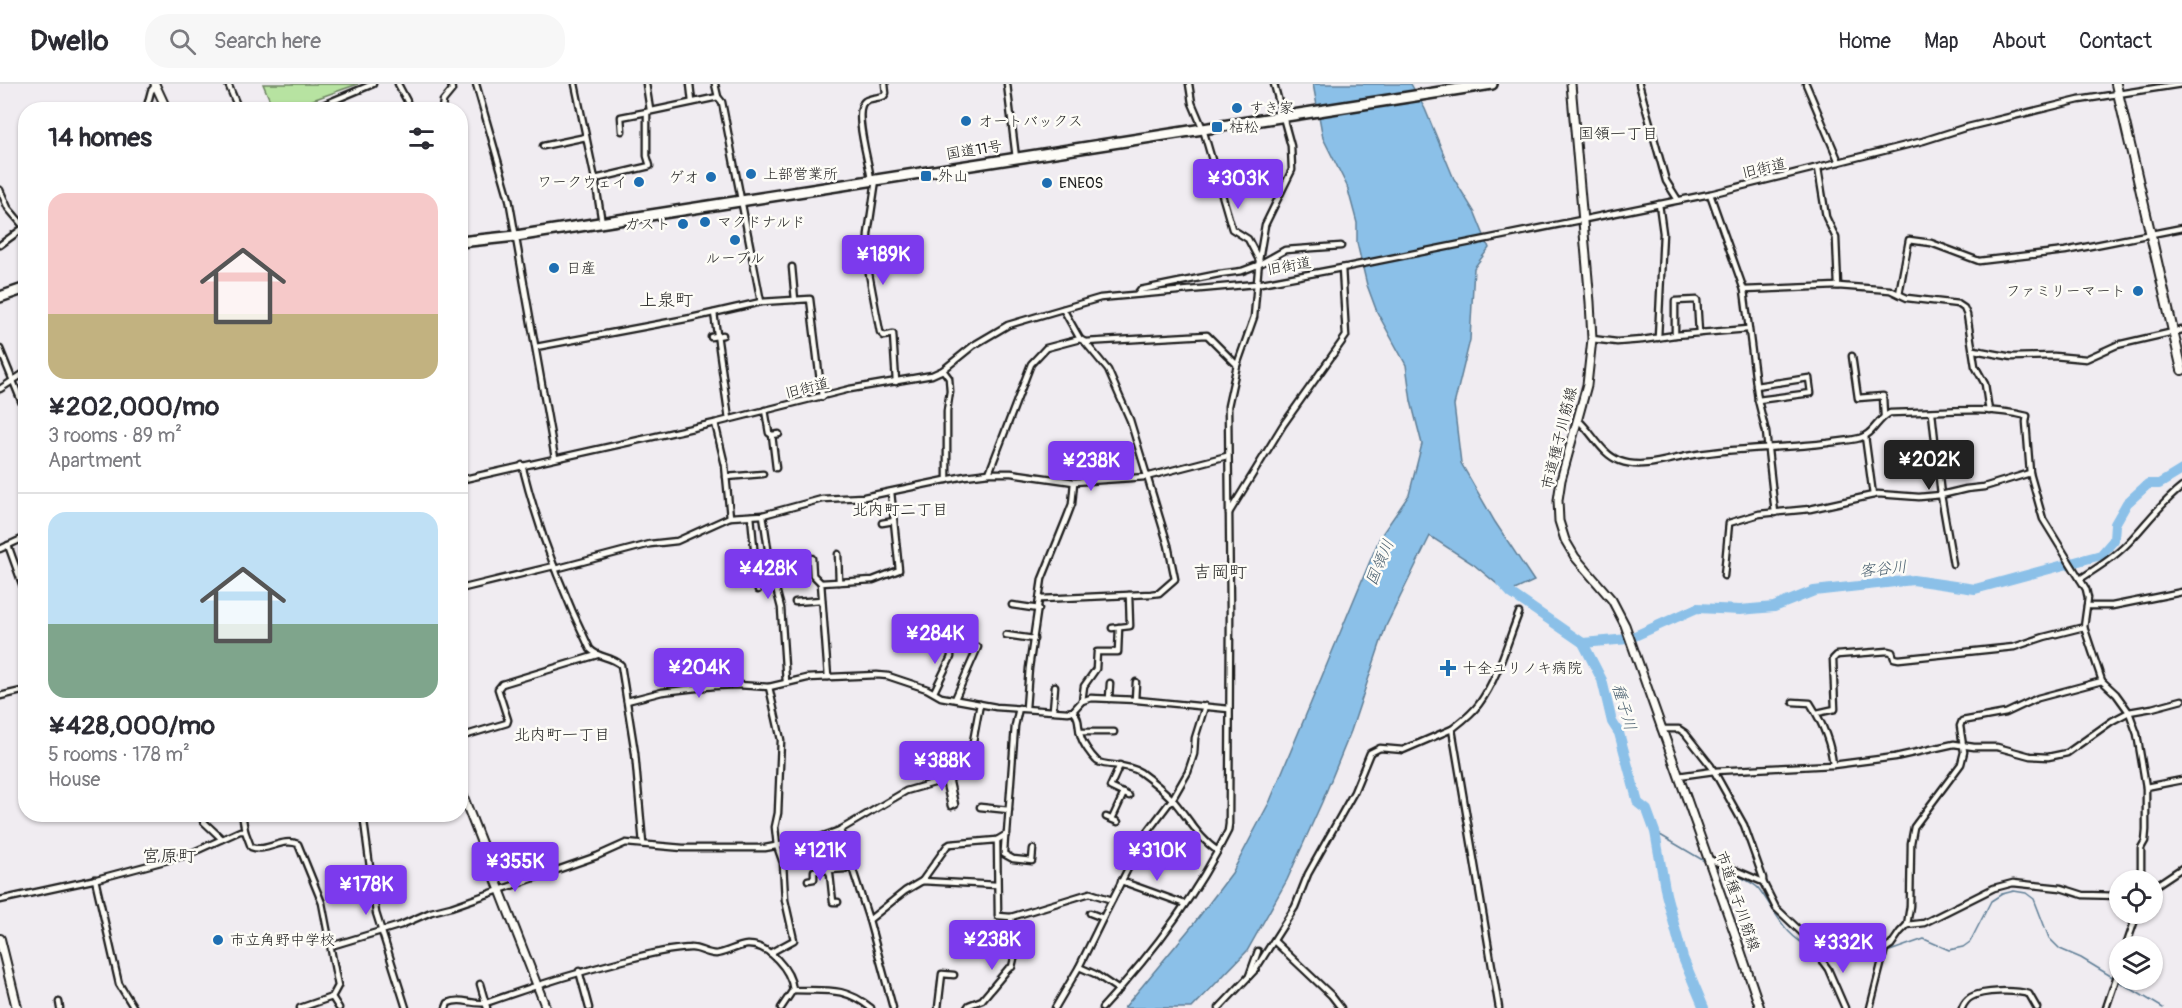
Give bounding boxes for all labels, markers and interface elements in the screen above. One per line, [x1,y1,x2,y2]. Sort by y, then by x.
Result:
search box [145,14,565,68]
text: Dwello [30,24,109,59]
icon: search [166,25,199,58]
text: Search here [214,27,321,55]
text: Home [1838,28,1891,55]
text: Map [1924,28,1959,55]
text: About [1992,28,2046,55]
text: Contact [2079,28,2152,55]
place label: すき家 [1249,99,1294,118]
marker: すき家 [1230,101,1244,115]
place label: オートバックス [978,112,1083,131]
marker: オートバックス [959,114,973,128]
place label: 枯松 [1229,118,1259,137]
marker: 枯松 [1210,120,1224,134]
text: 14 homes [48,122,152,154]
icon: filters [405,122,438,155]
district label: 国領一丁目 [1578,124,1658,144]
street label: 国道11号 [945,137,1004,164]
street label: 旧街道 [1740,154,1788,183]
pin: ¥303K [1196,159,1280,210]
place label: 上部営業所 [763,165,838,184]
text: ¥303K [1207,166,1269,191]
marker: 上部営業所 [744,167,758,181]
place label: 外山 [938,167,968,186]
place label: ゲオ [669,168,699,187]
marker: 外山 [919,169,933,183]
marker: ゲオ [704,170,718,184]
place label: ワークウェイ [537,173,627,192]
place label: ENEOS [1059,174,1103,193]
marker: ワークウェイ [632,175,646,189]
marker: ENEOS [1040,176,1054,190]
place label: マクドナルド [717,213,806,232]
place label: ガスト [624,215,671,234]
marker: マクドナルド [698,215,712,229]
marker: ガスト [676,217,690,231]
icon: home [189,232,297,340]
marker: ルーブル [728,233,742,247]
pin: ¥189K [841,235,925,286]
text: ¥189K [856,242,910,267]
place label: ルーブル [705,249,765,268]
street label: 旧街道 [1265,253,1313,280]
place label: 日産 [566,259,596,278]
marker: 日産 [547,261,561,275]
place label: ファミリーマート [2006,282,2126,301]
marker: ファミリーマート [2131,284,2145,298]
district label: 上泉町 [639,289,693,312]
street label: 旧街道 [783,374,831,403]
street label: 市道種子川筋線 [1538,385,1581,491]
text: ¥202,000/mo [48,391,219,423]
text: 3 rooms · 89 m² [48,423,182,448]
pin: ¥202K [1887,440,1971,491]
pin: ¥238K [1049,441,1133,492]
text: ¥202K [1898,447,1960,472]
text: Apartment [48,448,141,473]
text: ¥238K [1062,448,1120,473]
district label: 北内町二丁目 [852,500,948,520]
water label: 国領川 [1361,536,1399,588]
pin: ¥428K [726,549,810,600]
icon: home [189,551,297,659]
text: ¥428K [739,556,797,581]
water label: 客谷川 [1858,557,1908,581]
district label: 吉岡町 [1193,561,1247,584]
pin: ¥284K [893,614,977,665]
text: ¥284K [906,621,964,646]
pin: ¥204K [657,648,741,699]
text: ¥204K [668,655,730,680]
marker: 十全ユリノキ病院 [1439,659,1457,677]
place label: 十全ユリノキ病院 [1462,659,1582,678]
water label: 種子川 [1608,681,1640,733]
text: ¥428,000/mo [48,710,215,742]
district label: 北内町一丁目 [514,725,610,745]
pin: ¥388K [900,741,984,792]
text: 5 rooms · 178 m² [48,742,190,767]
text: ¥388K [913,748,971,773]
text: House [48,767,100,792]
pin: ¥121K [778,831,862,882]
pin: ¥310K [1115,831,1199,882]
text: ¥121K [794,838,846,863]
text: ¥310K [1128,838,1186,863]
pin: ¥355K [473,842,557,893]
district label: 宮原町 [142,845,196,868]
street label: 市道種子川筋線 [1711,848,1764,954]
text: ¥355K [486,849,544,874]
pin: ¥178K [324,865,408,916]
map controls [2109,870,2163,990]
button: locate [2109,870,2163,924]
text: ¥178K [339,872,393,897]
pin: ¥238K [950,920,1034,971]
pin: ¥332K [1801,923,1885,974]
text: ¥238K [963,927,1021,952]
text: ¥332K [1813,930,1873,955]
place label: 市立角野中学校 [230,931,335,950]
marker: 市立角野中学校 [211,933,225,947]
button: layers [2109,936,2163,990]

